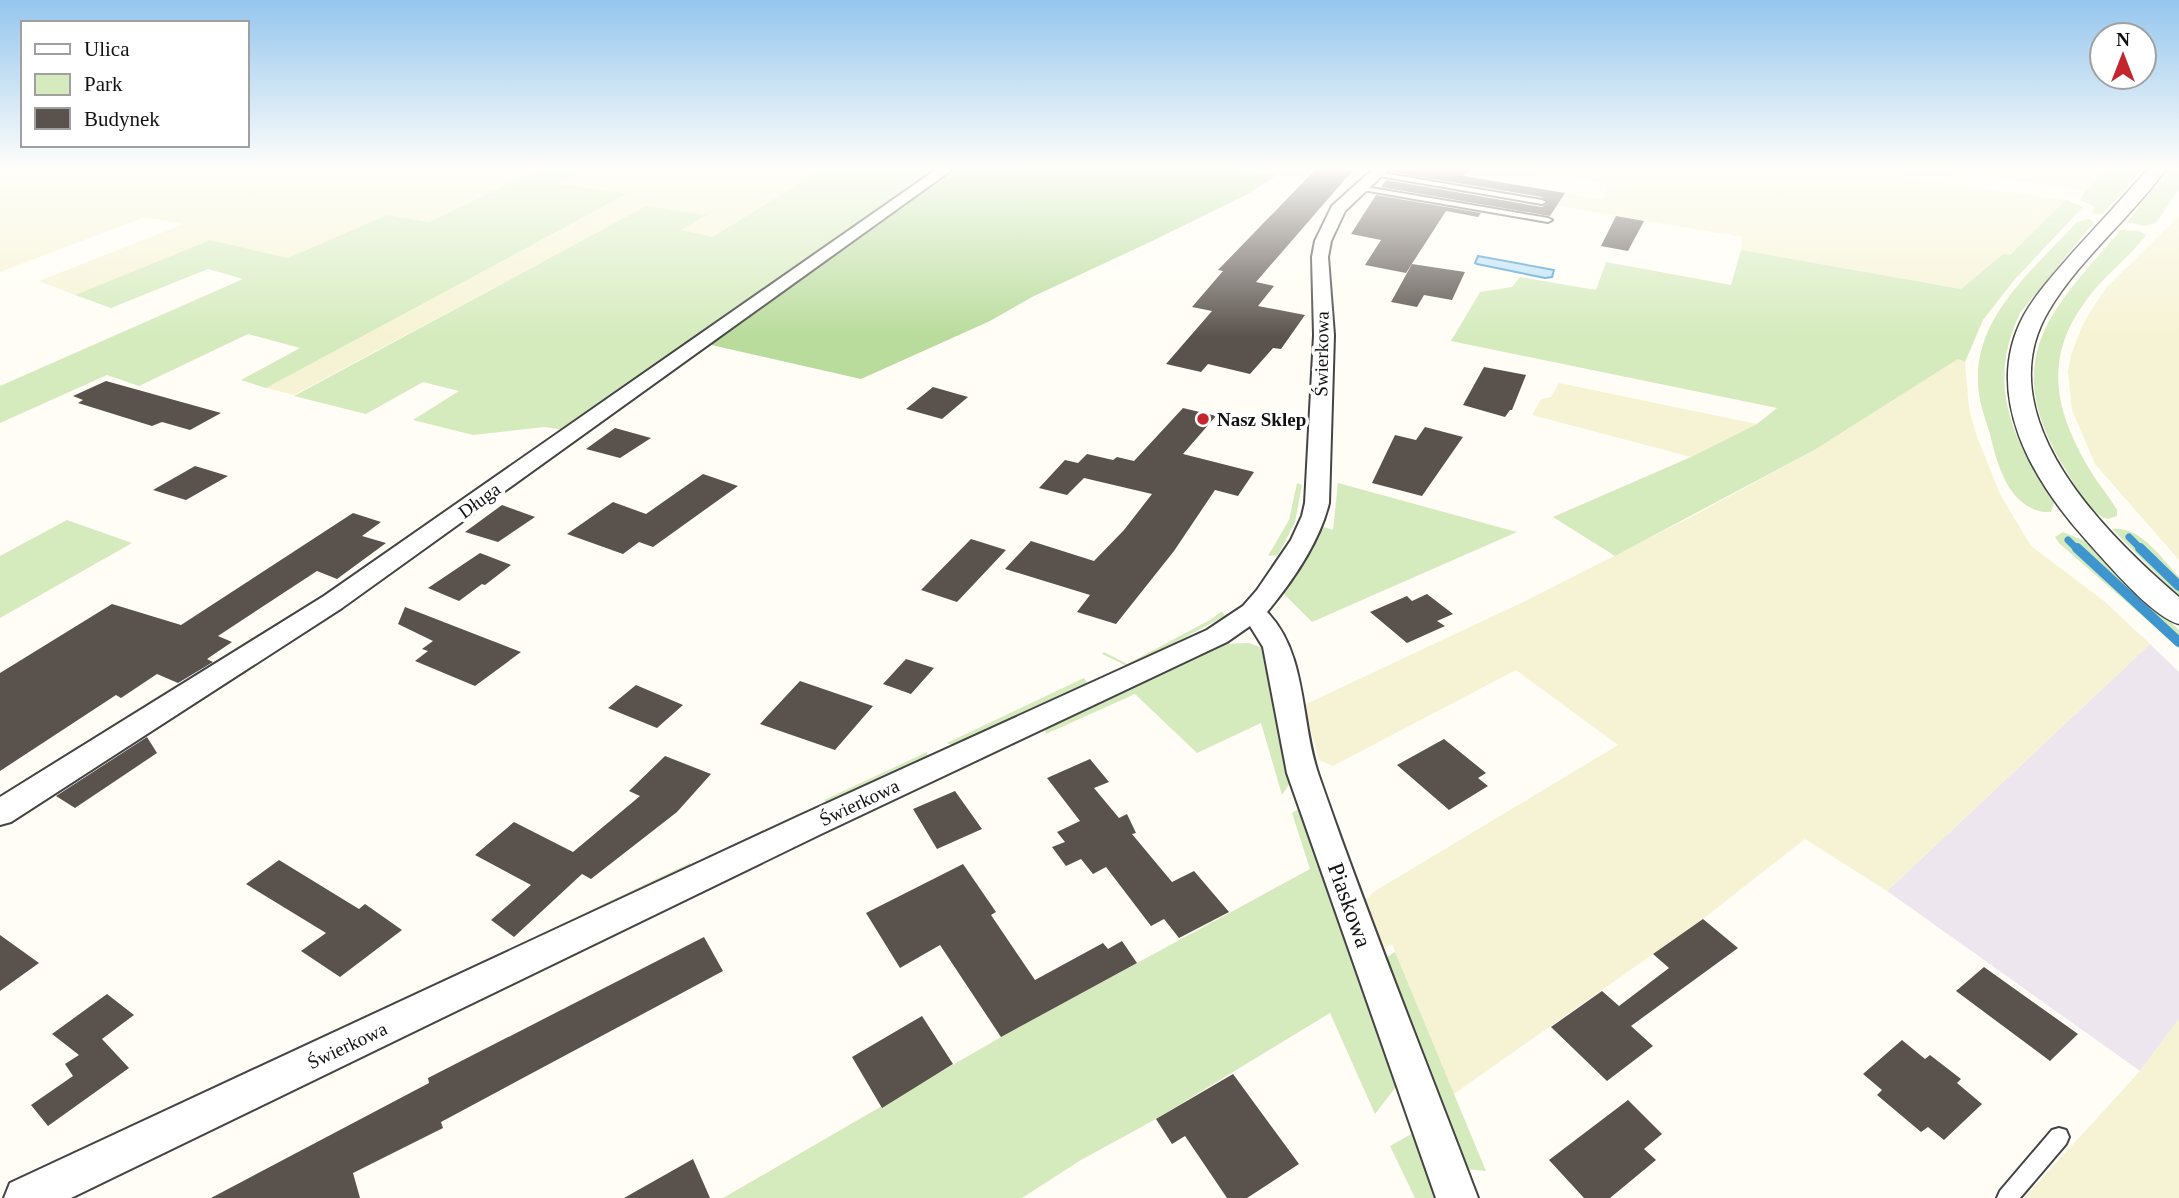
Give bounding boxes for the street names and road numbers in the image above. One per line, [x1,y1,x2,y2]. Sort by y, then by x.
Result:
street label: Świerkowa [1310,311,1333,397]
street label: Długa [454,478,505,523]
street label: Świerkowa [816,775,903,830]
street label: Piaskowa [1323,859,1376,951]
street label: Świerkowa [304,1018,391,1073]

